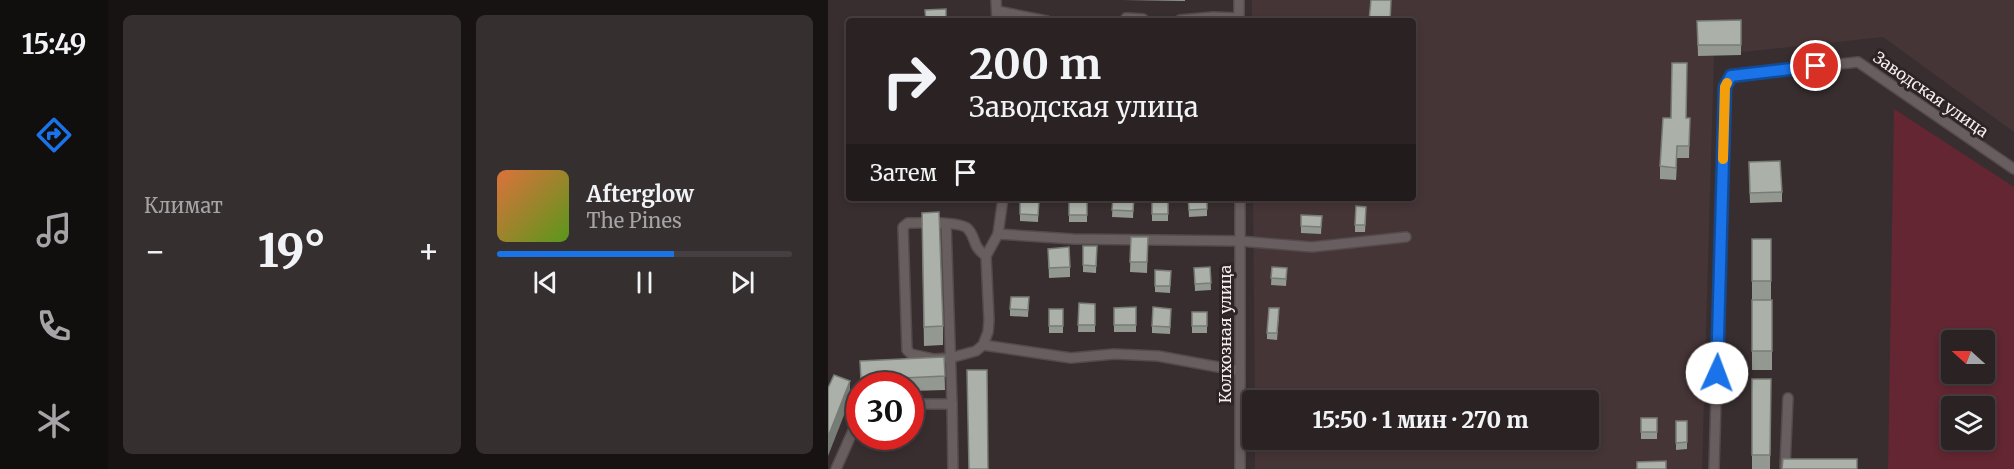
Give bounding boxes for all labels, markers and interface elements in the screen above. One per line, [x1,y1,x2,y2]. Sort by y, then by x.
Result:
text: 15:49 [22,27,86,61]
text: 200 m [969,38,1101,90]
pin [1790,40,1841,91]
icon: right [870,42,948,120]
street label: Заводская улица [1870,47,1993,141]
icon: arrive [1799,49,1832,82]
text: Заводская улица [969,90,1198,124]
icon: directions [33,114,75,156]
icon: arrive [949,156,982,189]
text: Затем [870,159,937,187]
text: Afterglow [587,180,694,208]
text: Климат [144,193,223,218]
text: The Pines [587,208,682,233]
icon: music [33,209,75,251]
text: 19° [258,223,326,279]
text: − [144,231,166,272]
text: + [417,231,440,272]
street label: Колхозная улица [1215,264,1235,403]
icon: previous [529,266,562,299]
icon: pause [628,266,661,299]
icon: next [726,266,759,299]
icon: phone [33,305,75,347]
north arrow [1941,330,1995,384]
map controls [1941,330,1995,450]
position arrow [1685,341,1749,405]
speed limit sign: 30 [846,372,924,450]
button: layers [1941,396,1995,450]
icon: climate [33,400,75,442]
text: 15:50 · 1 мин · 270 m [1313,406,1529,434]

